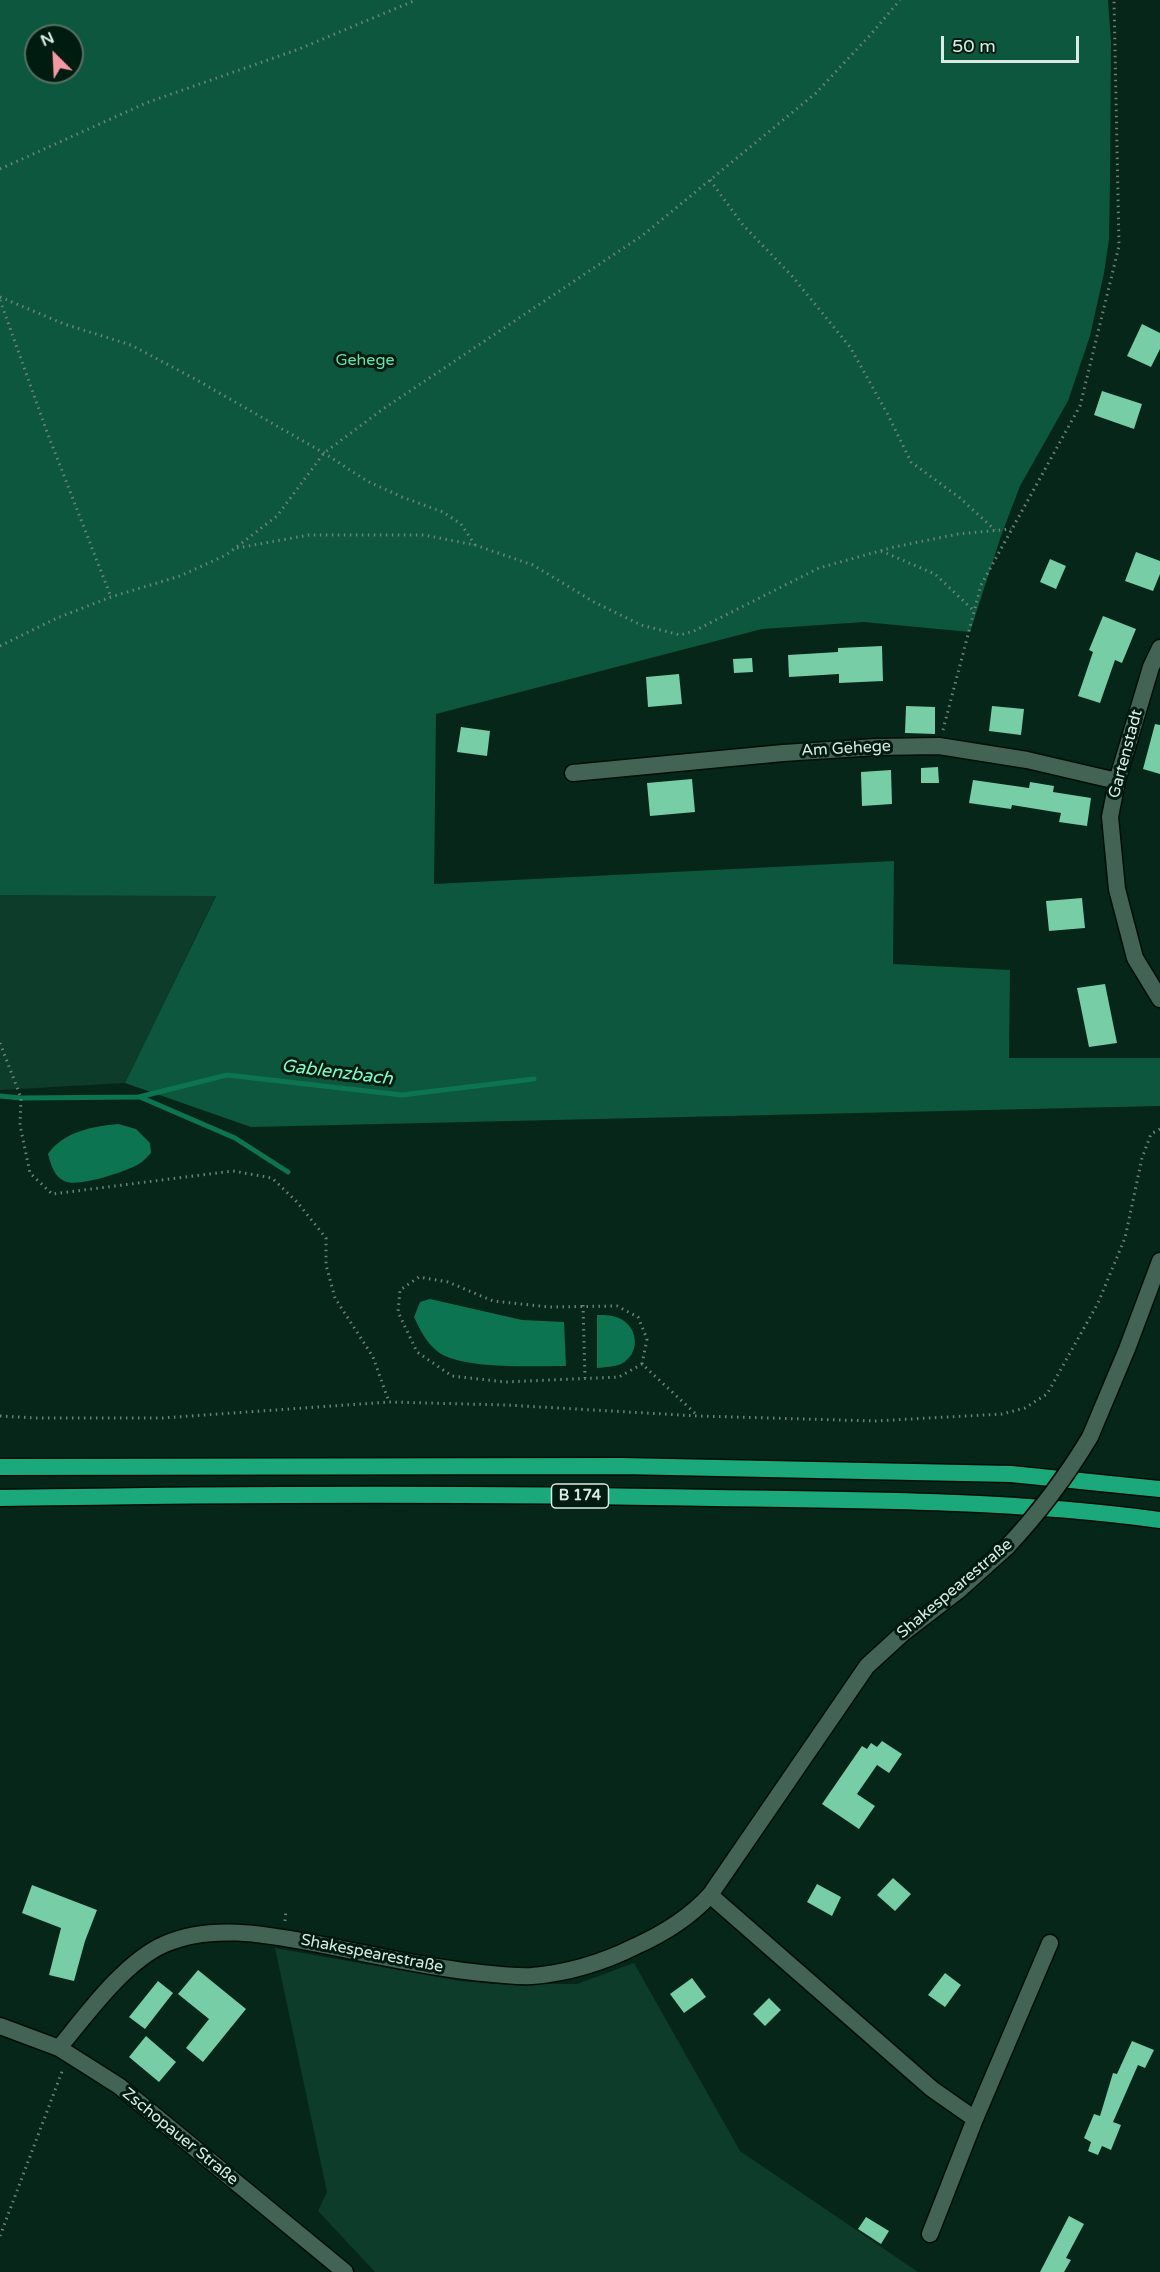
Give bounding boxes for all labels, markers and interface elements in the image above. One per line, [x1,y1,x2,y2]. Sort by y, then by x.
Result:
north arrow [24,24,84,84]
scale bar [944,24,1082,62]
text: N [38,28,57,51]
text: 50 m [952,35,996,57]
park label: Gehege [335,351,395,371]
street label: Gartenstadt [1105,708,1147,800]
street label: Am Gehege [801,737,891,761]
water label: Gablenzbach [280,1055,394,1091]
road number: B 174 [552,1484,608,1508]
street label: Shakespearestraße [893,1535,1017,1643]
street label: Shakespearestraße [299,1931,445,1977]
street label: Zschopauer Straße [118,2084,242,2190]

